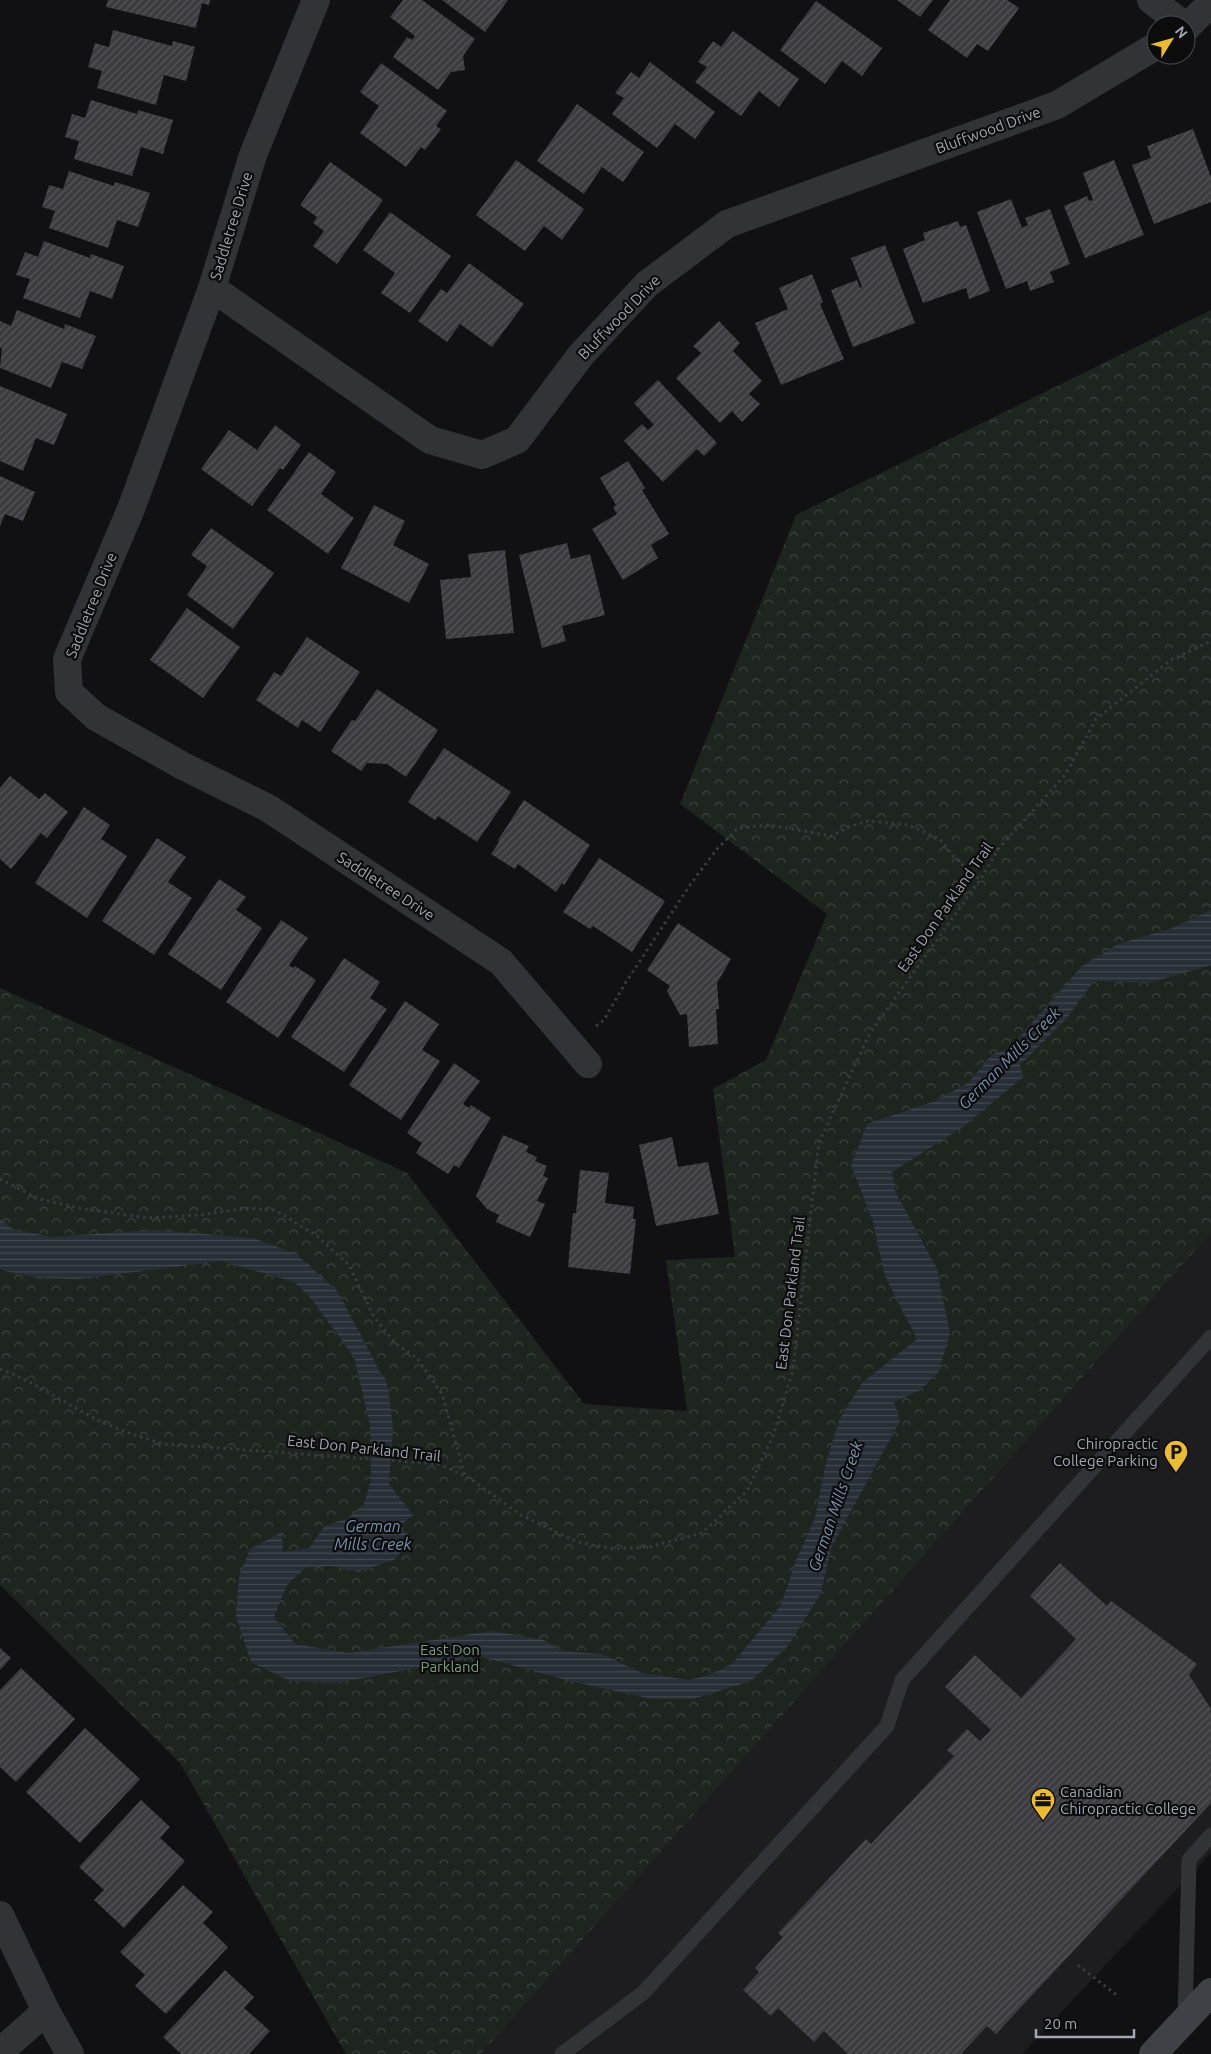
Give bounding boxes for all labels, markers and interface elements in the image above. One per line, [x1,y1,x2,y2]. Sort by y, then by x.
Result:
north arrow [1146,15,1196,65]
text: N [1172,23,1191,41]
street label: Bluffwood Drive [933,103,1043,157]
street label: Saddletree Drive [206,170,256,282]
street label: Bluffwood Drive [574,271,664,363]
street label: Saddletree Drive [62,550,120,660]
street label: East Don Parkland Trail [894,839,996,975]
street label: Saddletree Drive [334,848,438,924]
water label: German Mills Creek [954,1003,1064,1113]
street label: East Don Parkland Trail [772,1215,808,1371]
street label: East Don Parkland Trail [286,1431,442,1465]
place label: Chiropractic College Parking [1053,1435,1158,1469]
water label: German Mills Creek [804,1438,866,1574]
parking icon: Chiropractic College Parking [1163,1439,1189,1473]
water label: German Mills Creek [334,1517,412,1553]
park label: East Don Parkland [420,1641,480,1675]
place label: Canadian Chiropractic College [1060,1783,1196,1817]
office icon: Canadian Chiropractic College [1030,1787,1056,1821]
scale bar [1036,2006,1134,2038]
text: 20 m [1044,2015,1077,2032]

